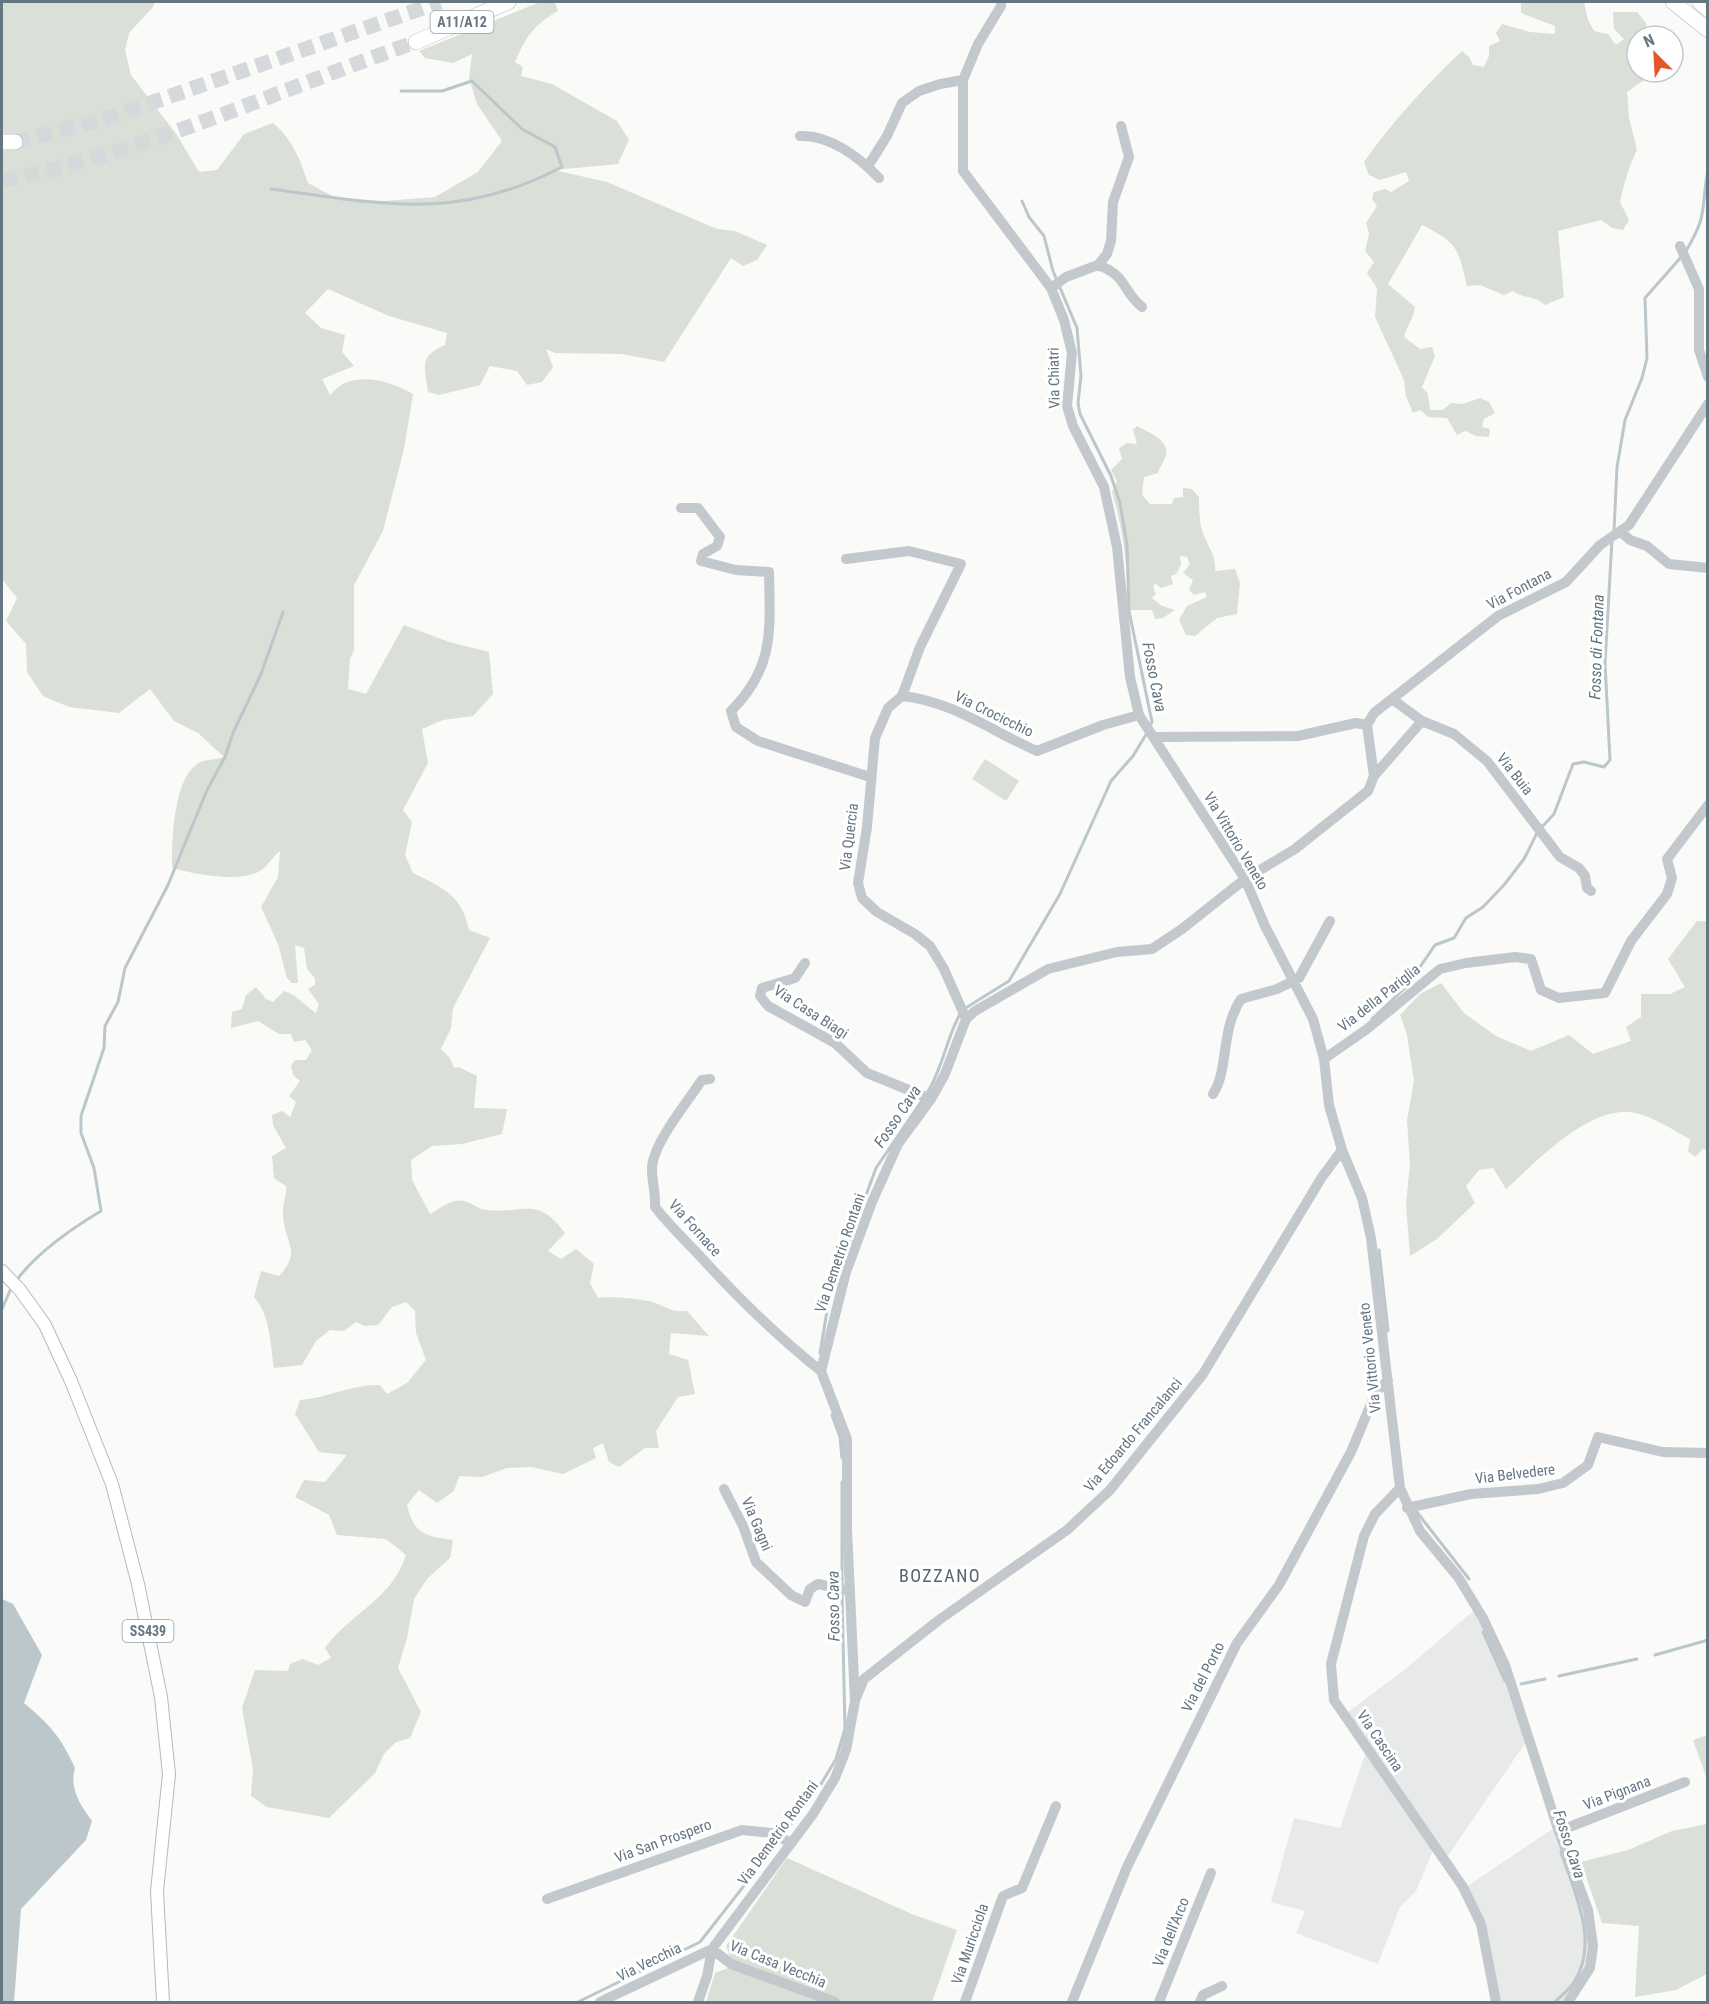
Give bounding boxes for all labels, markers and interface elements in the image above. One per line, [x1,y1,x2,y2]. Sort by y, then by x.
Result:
road number: A11/A12 [430,11,494,33]
north arrow [1625,24,1685,84]
text: N [1641,30,1657,51]
street label: Via Chiatri [1044,347,1064,409]
street label: Via Fontana [1484,565,1554,613]
water label: Fosso di Fontana [1585,594,1608,700]
water label: Fosso Cava [1138,641,1171,714]
street label: Via Crocicchio [952,687,1036,741]
street label: Via Buia [1493,749,1537,799]
street label: Via Vittorio Veneto [1200,789,1272,893]
street label: Via Quercia [836,802,862,872]
street label: Via della Pariglia [1334,960,1424,1036]
street label: Via Casa Biagi [770,981,852,1043]
water label: Fosso Cava [870,1082,925,1151]
street label: Via Demetrio Rontani [811,1191,869,1315]
street label: Via Fornace [665,1196,725,1260]
street label: Via Vittorio Veneto [1355,1302,1385,1414]
street label: Via Edoardo Francalanci [1080,1374,1186,1496]
street label: Via Belvedere [1474,1460,1556,1488]
street label: Via Gagni [738,1494,776,1554]
district label: BOZZANO [899,1565,981,1586]
water label: Fosso Cava [823,1570,844,1642]
road number: SS439 [122,1620,174,1642]
street label: Via del Porto [1178,1639,1228,1715]
street label: Via Cascina [1353,1707,1407,1775]
street label: Via Pignana [1581,1772,1653,1814]
street label: Via Demetrio Rontani [734,1777,822,1889]
water label: Fosso Cava [1550,1808,1589,1881]
street label: Via San Prospero [612,1815,714,1867]
street label: Via dell'Arco [1149,1895,1193,1969]
street label: Via Muricciola [948,1901,992,1987]
street label: Via Casa Vecchia [727,1936,829,1992]
street label: Via Vecchia [614,1939,684,1985]

